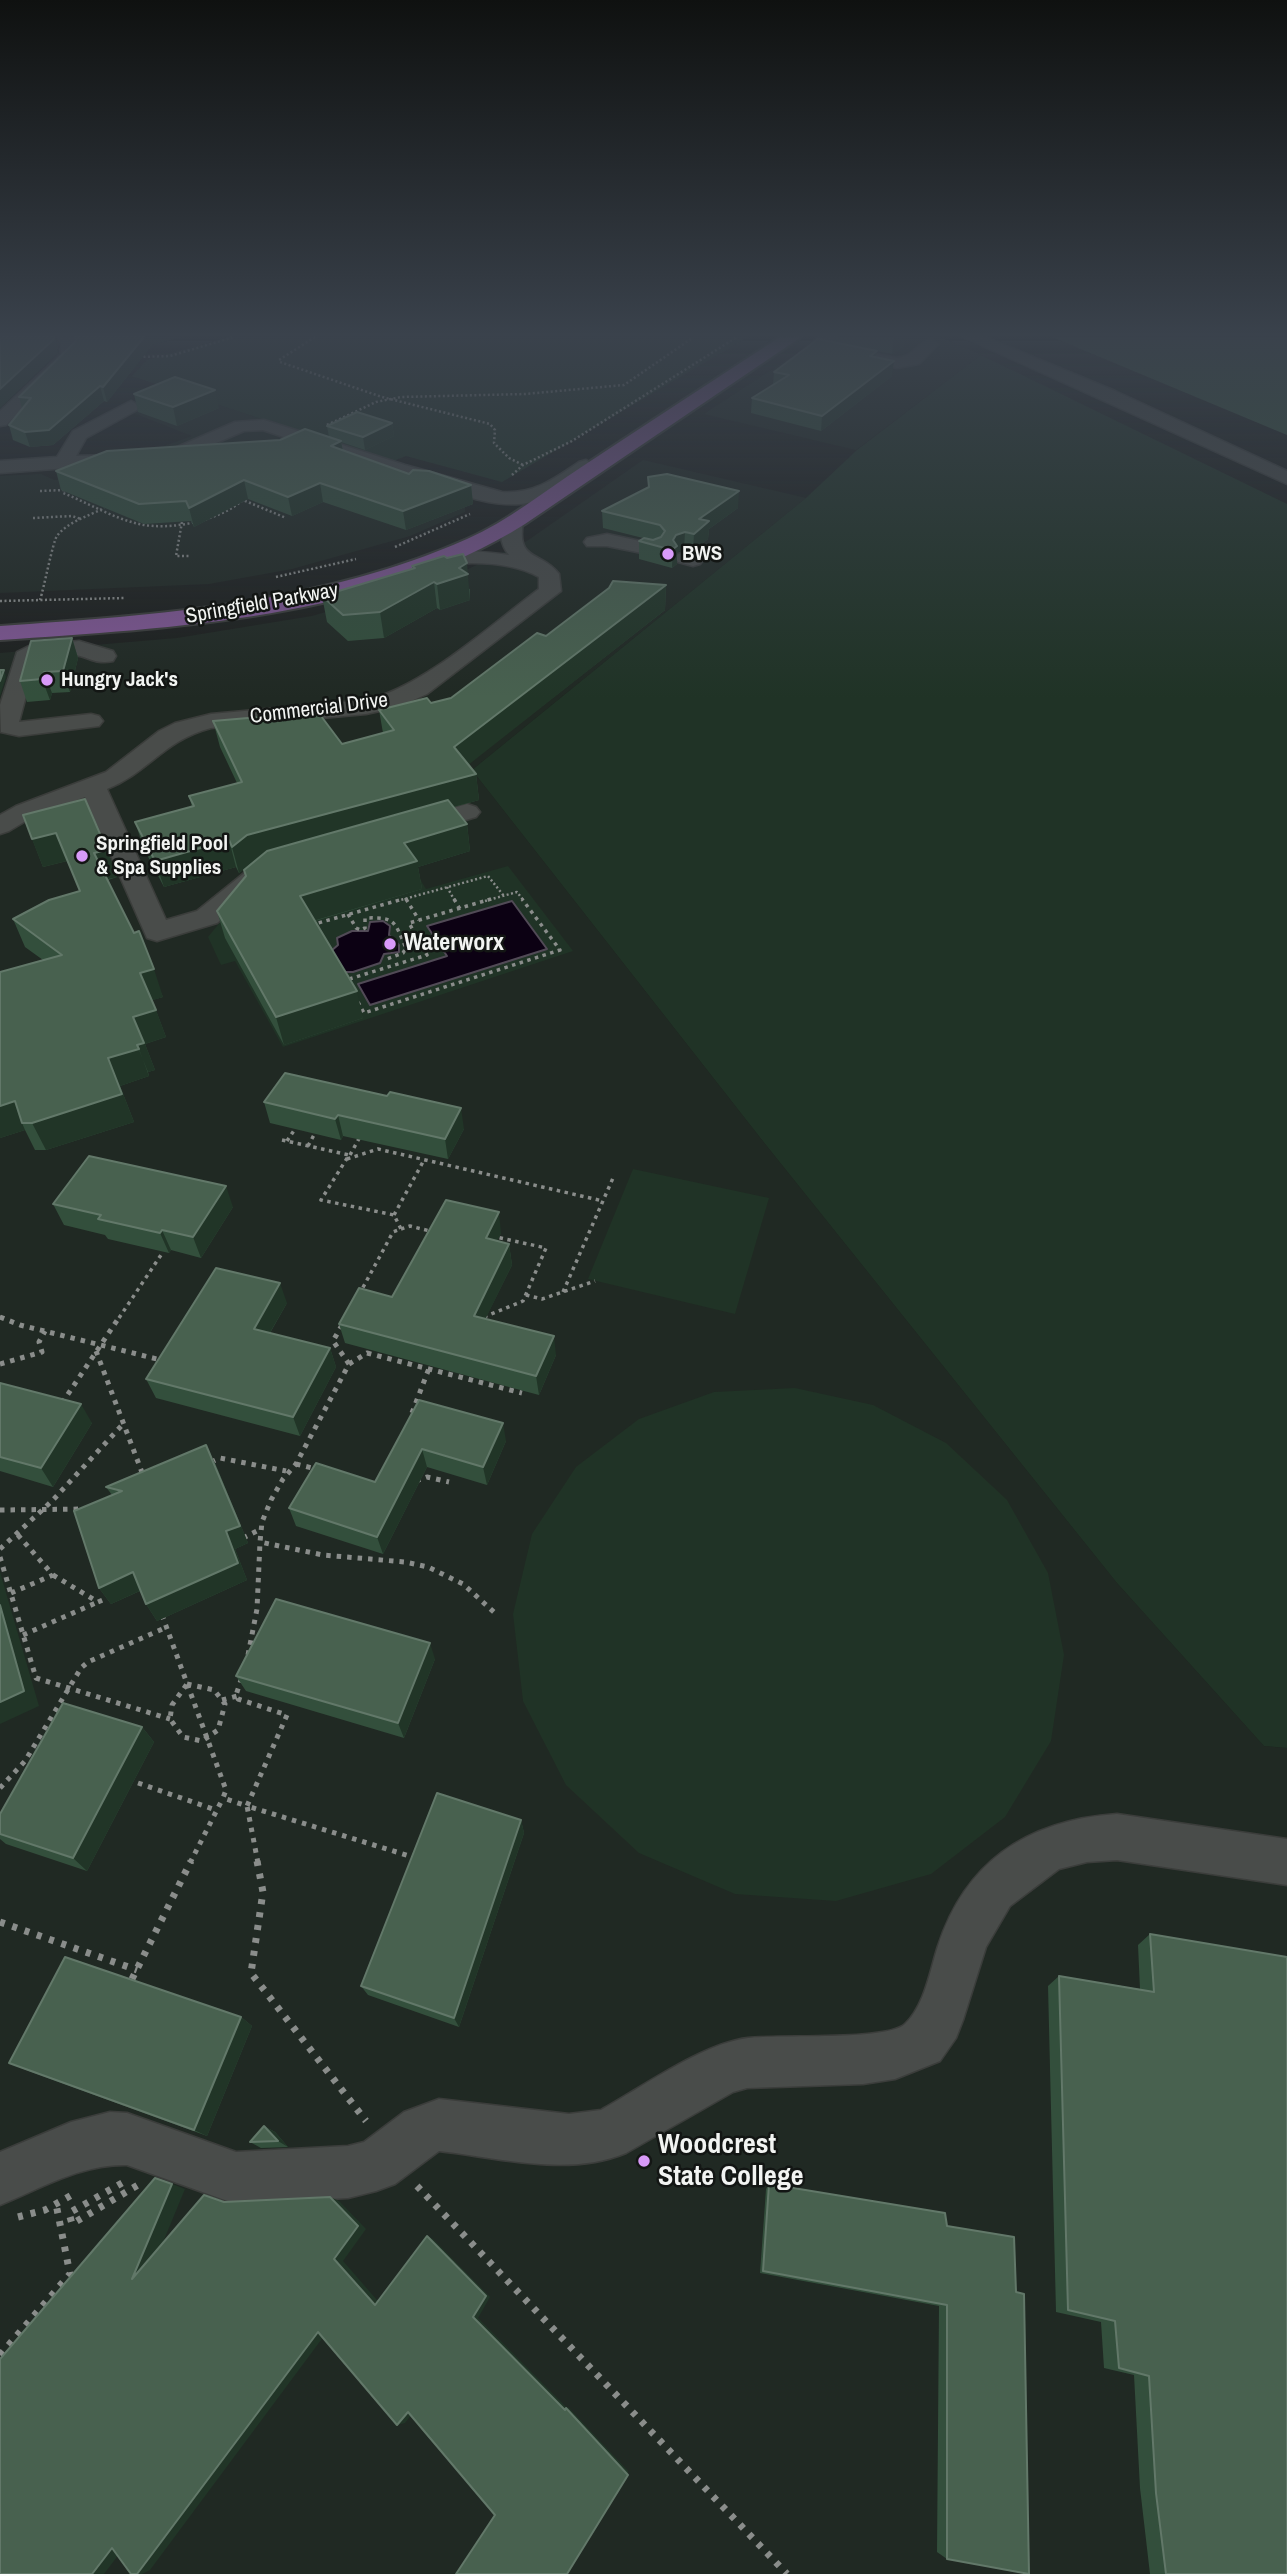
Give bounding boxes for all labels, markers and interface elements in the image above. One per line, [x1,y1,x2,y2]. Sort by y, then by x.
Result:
place label: BWS [682,541,722,567]
marker: BWS [660,546,676,562]
street label: Springfield Parkway [184,578,340,630]
place label: Hungry Jack's [61,667,178,693]
marker: Hungry Jack's [39,672,55,688]
street label: Commercial Drive [249,688,389,730]
place label: Springfield Pool & Spa Supplies [96,831,228,881]
marker: Springfield Pool & Spa Supplies [74,848,90,864]
place label: Waterworx [404,930,504,958]
marker: Waterworx [382,936,398,952]
place label: Woodcrest State College [658,2128,803,2194]
marker: Woodcrest State College [636,2153,652,2169]

